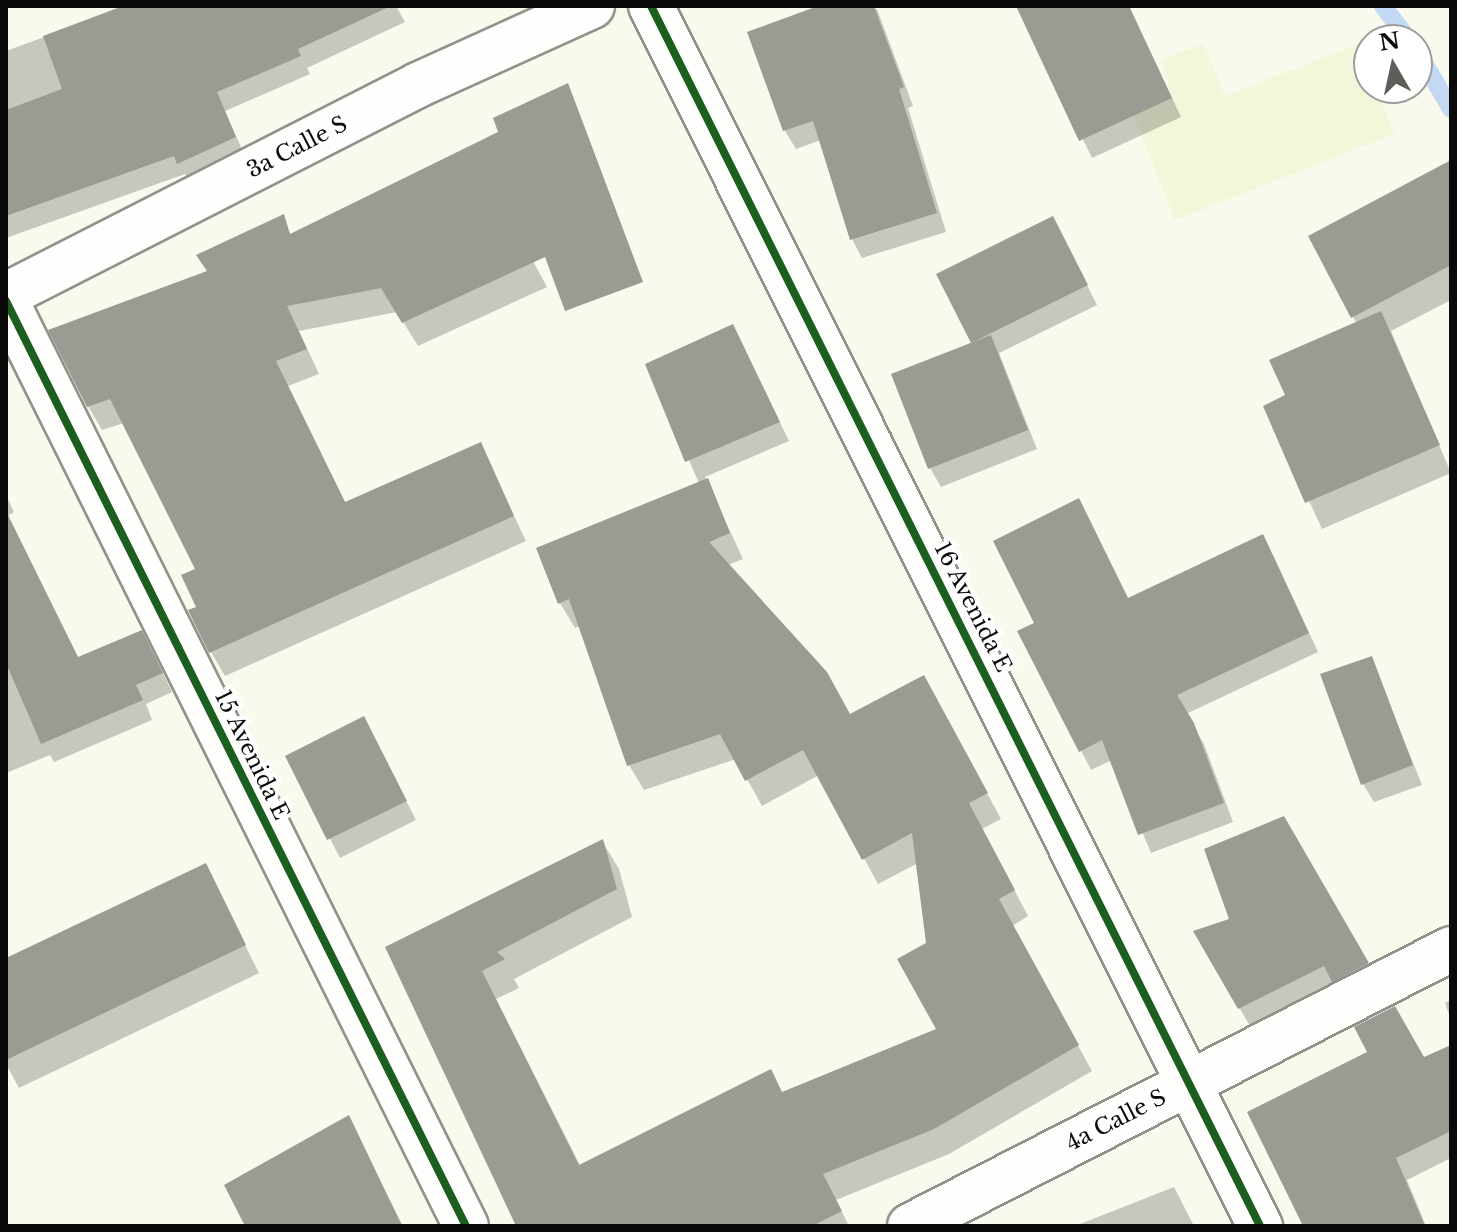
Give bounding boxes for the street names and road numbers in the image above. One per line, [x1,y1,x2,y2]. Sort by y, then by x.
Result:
street label: 3a Calle S [242,110,352,184]
street label: 16 Avenida E [929,537,1017,677]
street label: 15 Avenida E [209,685,295,825]
street label: 4a Calle S [1062,1084,1170,1156]

